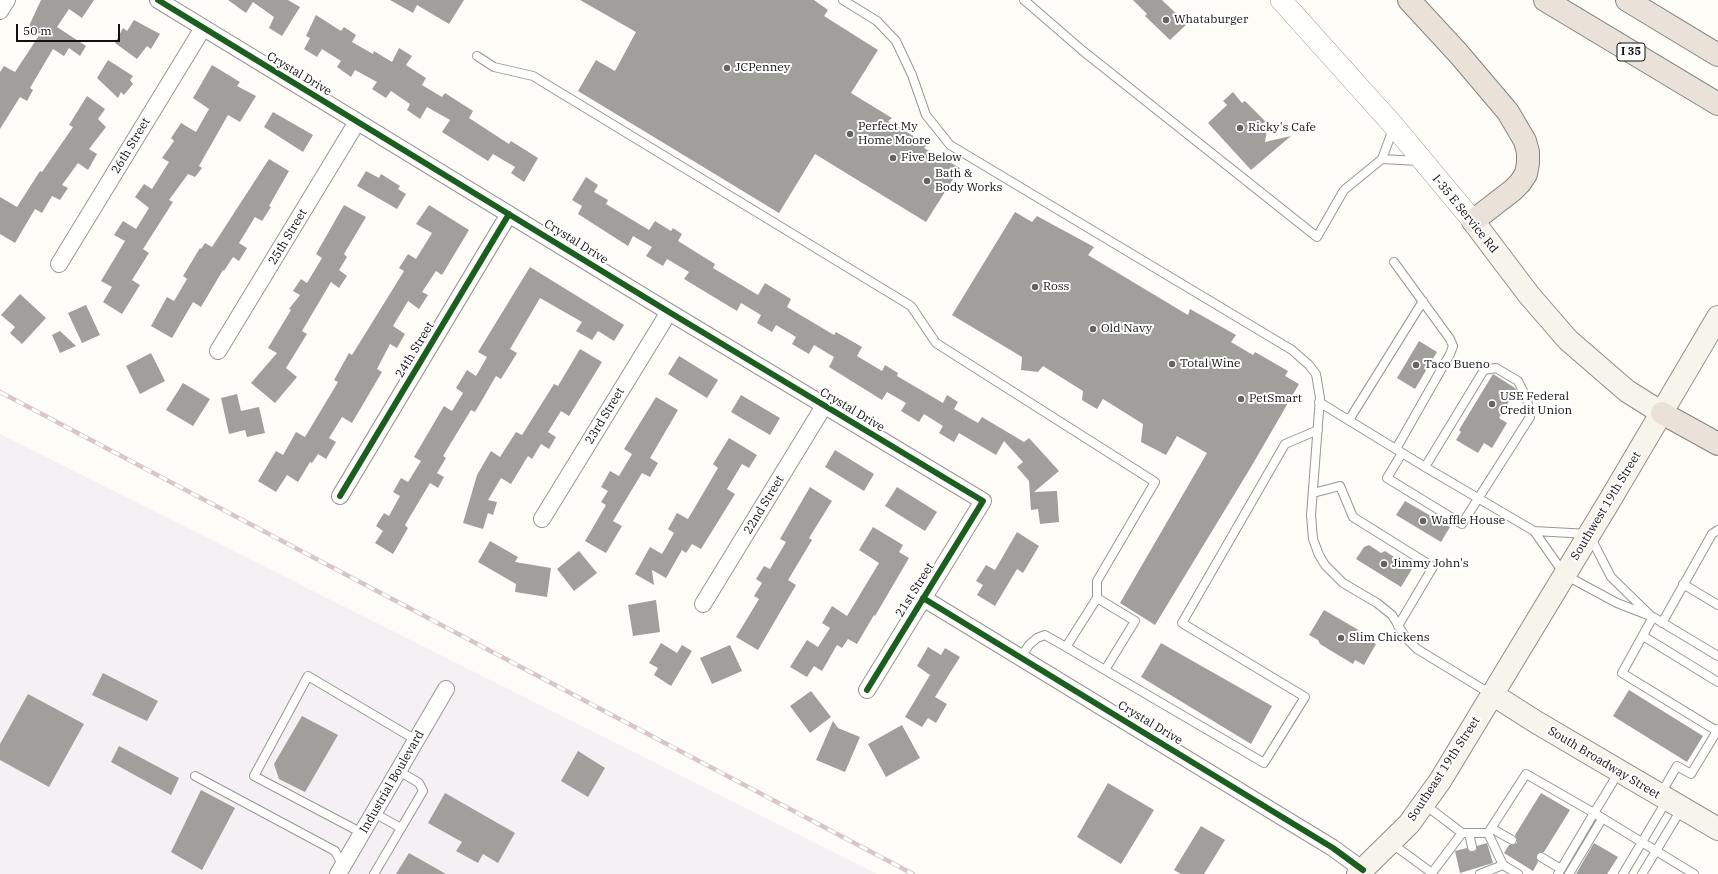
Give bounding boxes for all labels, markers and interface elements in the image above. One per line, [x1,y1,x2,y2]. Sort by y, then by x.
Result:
place label: Whataburger [1174,13,1248,27]
marker: Whataburger [1161,15,1171,25]
scale bar [18,16,122,42]
text: 50 m [23,23,52,38]
road number: I 35 [1617,43,1645,61]
street label: Crystal Drive [264,49,334,99]
place label: JCPenney [735,61,790,75]
marker: JCPenney [722,63,732,73]
street label: 26th Street [109,115,153,177]
place label: Perfect My Home Moore [858,120,931,148]
place label: Ricky's Cafe [1248,121,1316,135]
marker: Ricky's Cafe [1235,123,1245,133]
marker: Perfect My Home Moore [845,129,855,139]
place label: Five Below [901,151,962,165]
marker: Five Below [888,153,898,163]
place label: Bath & Body Works [935,167,1002,195]
street label: I-35 E Service Rd [1429,172,1501,256]
marker: Bath & Body Works [922,176,932,186]
street label: 25th Street [266,206,310,268]
street label: Crystal Drive [541,217,611,267]
place label: Ross [1043,280,1069,294]
marker: Ross [1030,282,1040,292]
street label: 24th Street [393,319,437,381]
place label: Old Navy [1101,322,1152,336]
marker: Old Navy [1088,324,1098,334]
place label: Total Wine [1180,357,1241,371]
place label: Taco Bueno [1424,358,1490,372]
marker: Total Wine [1167,359,1177,369]
marker: Taco Bueno [1411,360,1421,370]
street label: 23rd Street [582,385,628,447]
street label: Crystal Drive [817,385,887,435]
place label: USE Federal Credit Union [1500,390,1572,418]
place label: PetSmart [1249,392,1302,406]
marker: PetSmart [1236,394,1246,404]
marker: USE Federal Credit Union [1487,399,1497,409]
street label: Southwest 19th Street [1568,449,1644,563]
street label: 22nd Street [741,473,787,537]
place label: Waffle House [1431,514,1505,528]
marker: Waffle House [1418,516,1428,526]
place label: Jimmy John's [1392,557,1469,571]
marker: Jimmy John's [1379,559,1389,569]
street label: 21st Street [893,560,937,620]
place label: Slim Chickens [1349,631,1430,645]
marker: Slim Chickens [1336,633,1346,643]
street label: Crystal Drive [1115,698,1185,748]
street label: Southeast 19th Street [1405,714,1483,824]
street label: South Broadway Street [1545,724,1663,802]
street label: Industrial Boulevard [357,728,427,836]

